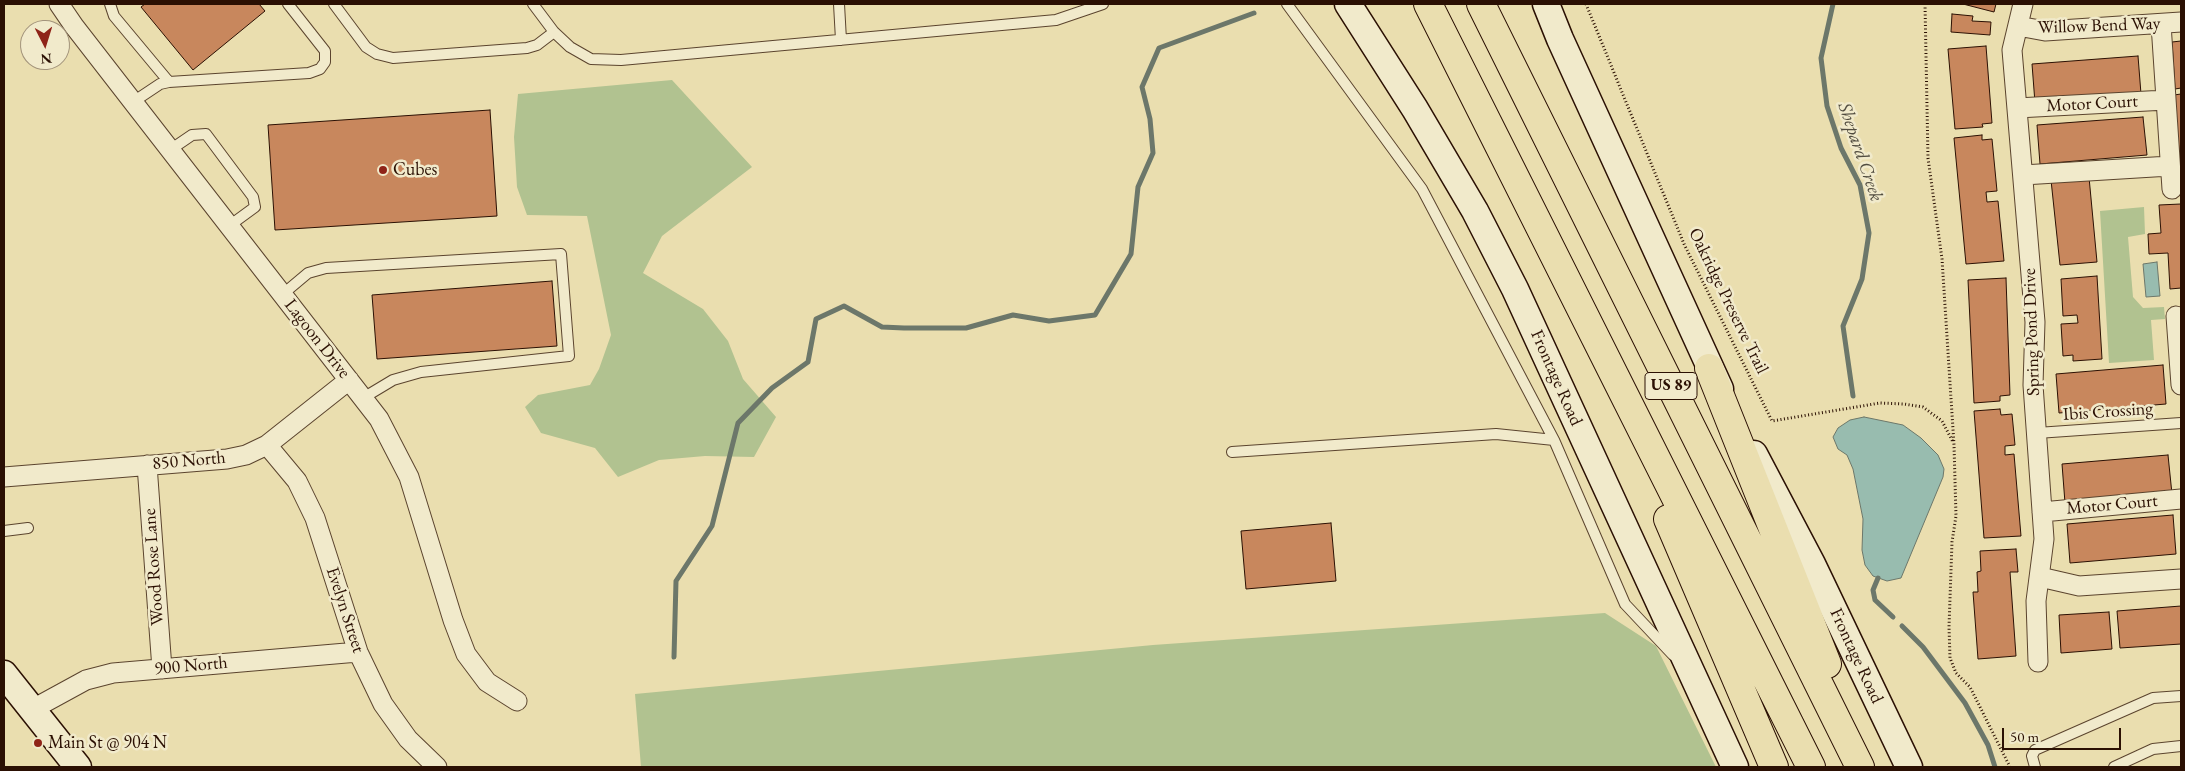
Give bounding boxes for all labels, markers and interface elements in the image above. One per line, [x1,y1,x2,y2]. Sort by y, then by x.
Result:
street label: Willow Bend Way [2037,13,2161,39]
north arrow [20,20,70,70]
text: N [40,49,53,68]
street label: Motor Court [2046,91,2138,117]
water label: Shepard Creek [1832,100,1888,204]
place label: Cubes [393,159,437,181]
marker: Cubes [377,164,389,176]
street label: Oakridge Preserve Trail [1683,225,1773,377]
street label: Spring Pond Drive [2019,268,2045,396]
street label: Lagoon Drive [279,295,355,383]
street label: Frontage Road [1525,327,1587,429]
road number: US 89 [1645,372,1697,400]
street label: Ibis Crossing [2062,398,2154,426]
street label: 850 North [151,447,227,475]
street label: Motor Court [2065,490,2159,520]
street label: Wood Rose Lane [139,508,169,626]
street label: Evelyn Street [321,564,369,656]
street label: Frontage Road [1825,605,1887,707]
street label: 900 North [153,652,229,680]
scale bar [2005,718,2124,750]
text: 50 m [2010,727,2039,746]
place label: Main St @ 904 N [48,732,167,754]
marker: Main St @ 904 N [32,737,44,749]

